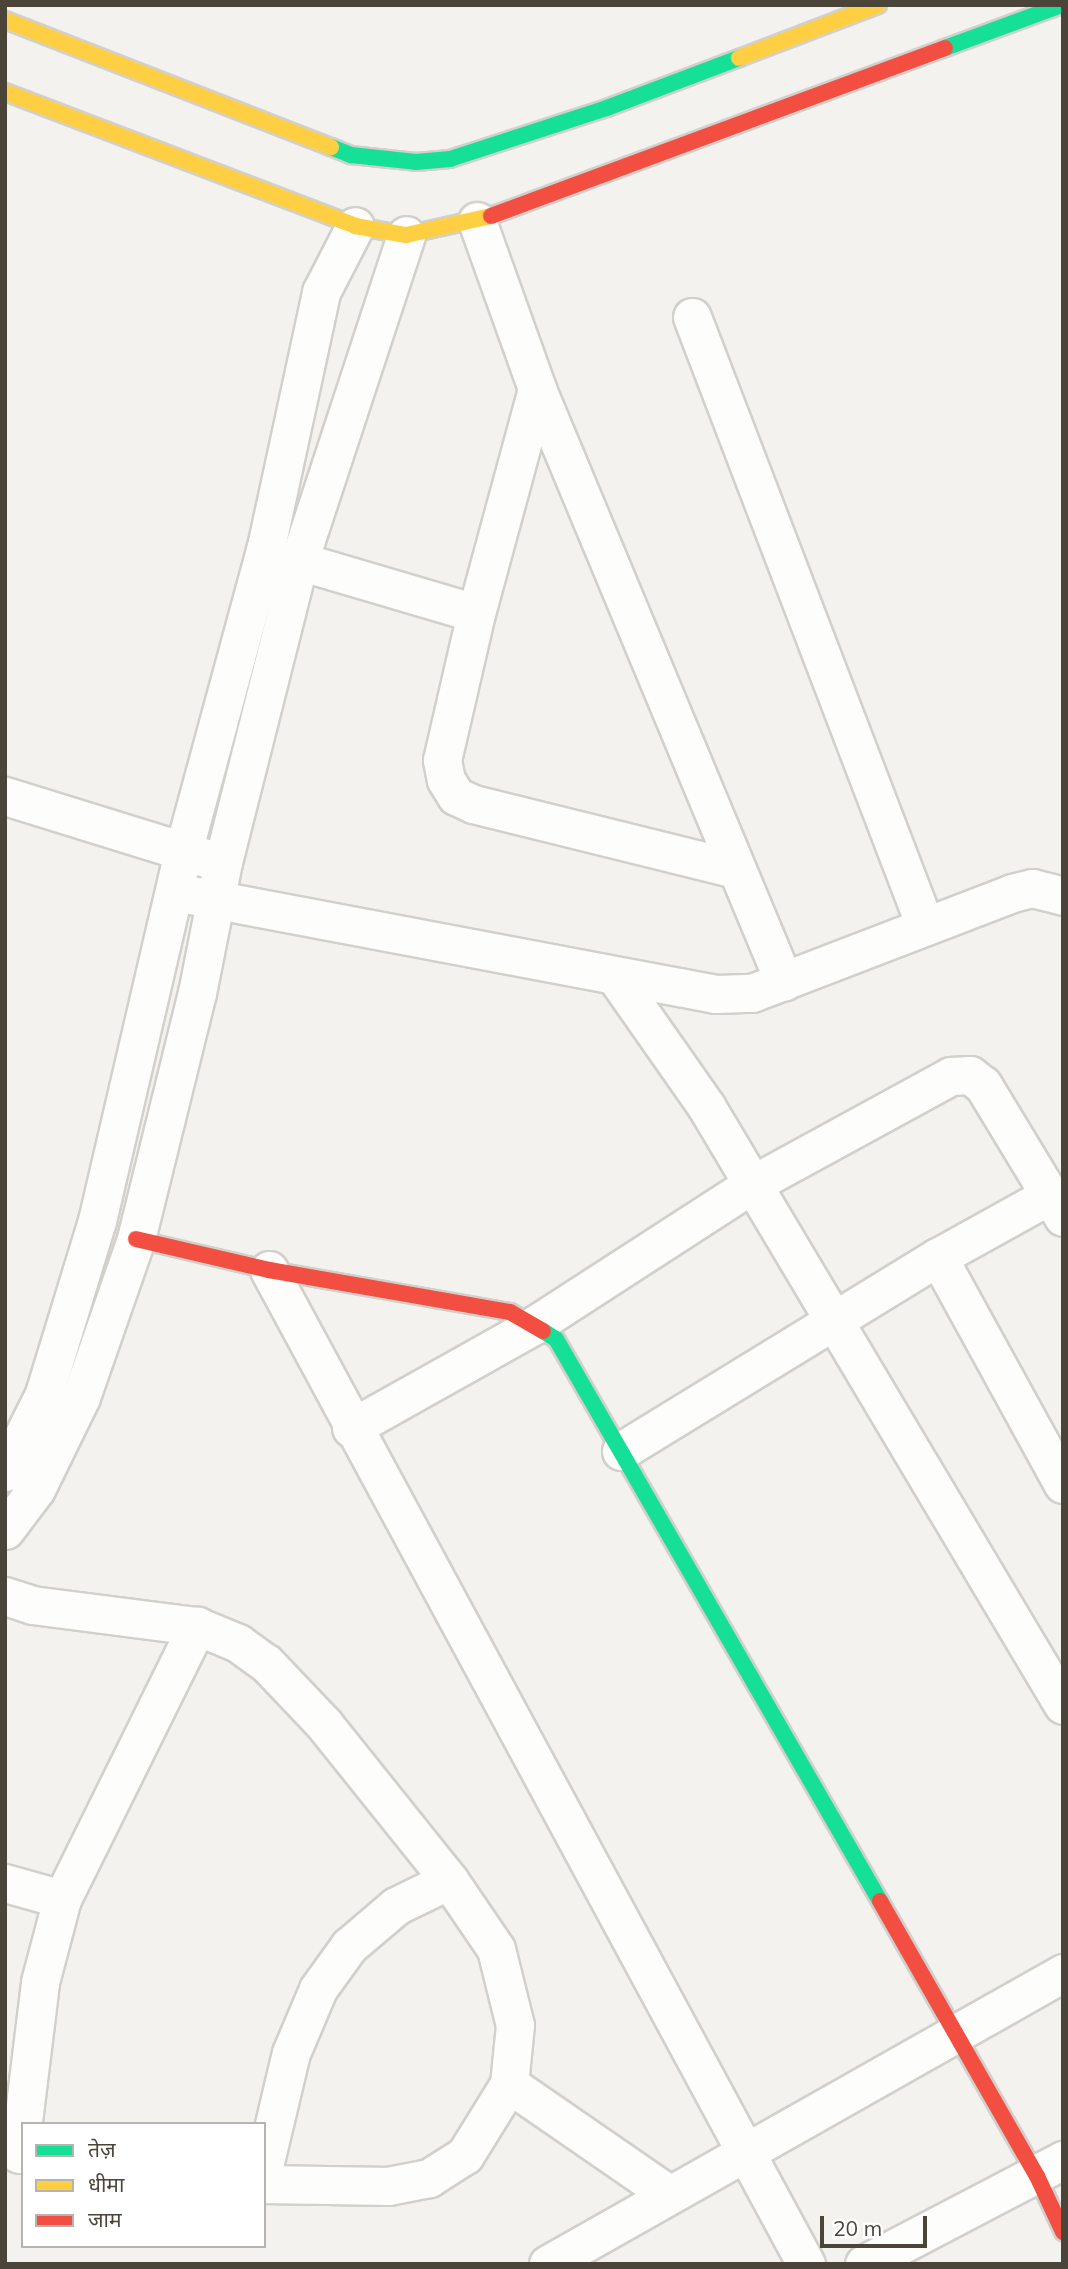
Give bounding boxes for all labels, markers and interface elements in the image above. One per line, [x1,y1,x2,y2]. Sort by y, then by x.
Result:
legend [21,2122,266,2248]
text: तेज़ [88,2136,116,2162]
text: धीमा [88,2171,124,2197]
scale bar [823,2202,930,2246]
text: जाम [88,2206,122,2232]
text: 20 m [833,2215,882,2241]

